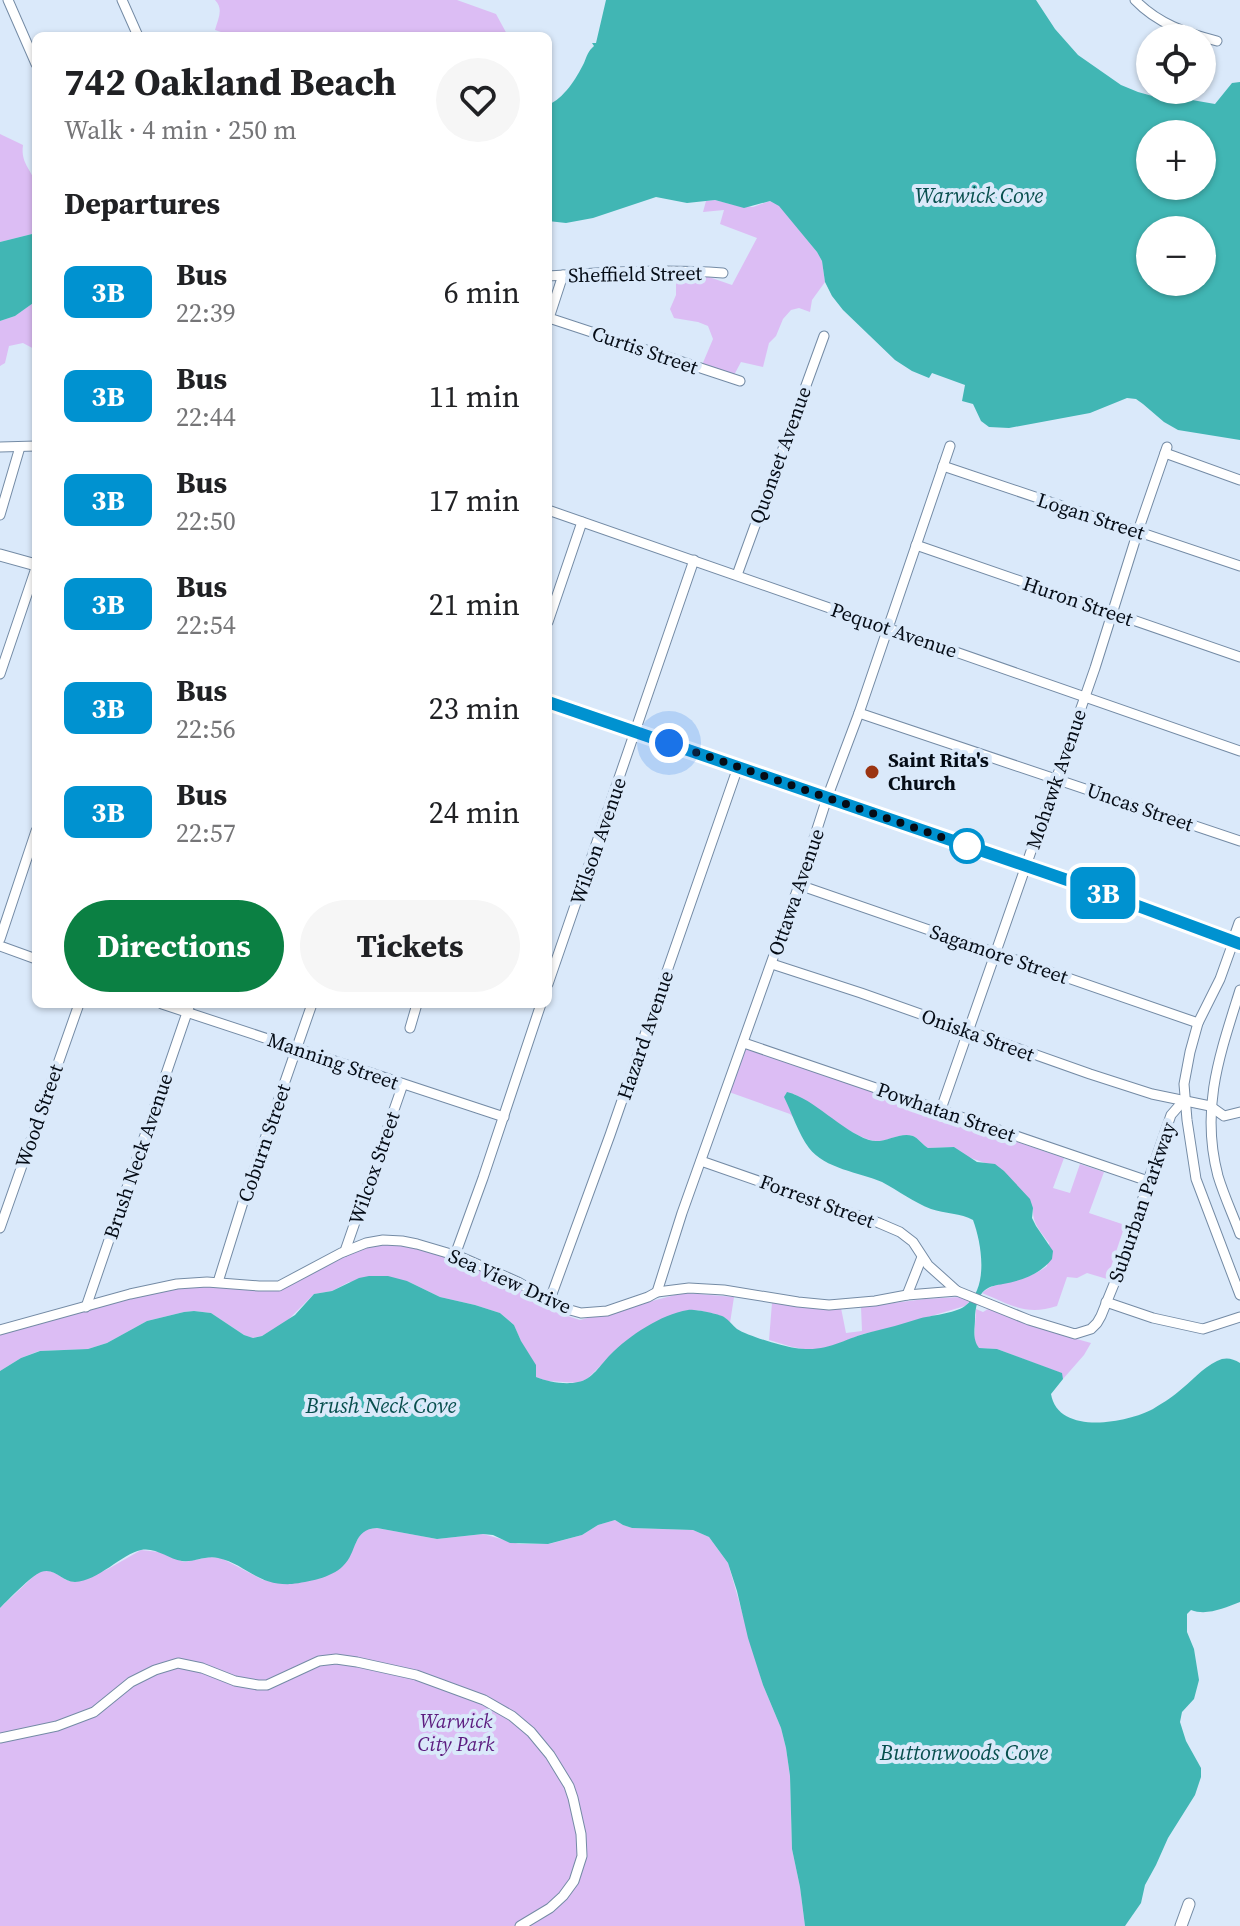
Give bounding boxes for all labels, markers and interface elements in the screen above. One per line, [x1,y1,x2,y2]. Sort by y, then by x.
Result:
map controls [1136,24,1216,296]
button: locate [1136,24,1216,104]
text: 742 Oakland Beach [64,56,397,108]
button: heart [436,58,520,142]
text: Walk · 4 min · 250 m [64,112,297,148]
button: + [1136,120,1216,200]
water label: Warwick Cove [915,180,1043,210]
text: Departures [64,183,220,224]
button: − [1136,216,1216,296]
text: Bus [176,254,227,295]
street label: Sheffield Street [568,259,703,289]
text: 6 min [444,272,520,313]
text: 3B [91,273,125,311]
text: 22:39 [176,295,236,331]
street label: Curtis Street [588,319,702,381]
text: Bus [176,358,227,399]
text: 11 min [429,376,520,417]
text: 3B [91,377,125,415]
street label: Quonset Avenue [742,382,818,528]
text: 22:44 [176,399,236,435]
text: Bus [176,462,227,503]
text: 17 min [429,480,520,521]
text: 3B [91,481,125,519]
street label: Logan Street [1034,485,1149,547]
text: 22:50 [176,503,236,539]
text: Bus [176,566,227,607]
street label: Huron Street [1019,569,1137,633]
text: 21 min [429,584,520,625]
text: 3B [91,585,125,623]
street label: Pequot Avenue [827,595,961,665]
text: 22:54 [176,607,236,643]
text: Bus [176,670,227,711]
text: 23 min [429,688,520,729]
text: 3B [91,689,125,727]
street label: Mohawk Avenue [1019,705,1093,853]
text: 22:56 [176,711,236,747]
your location [649,723,689,763]
place label: Saint Rita's Church [888,746,989,797]
marker: Saint Rita's Church [863,763,881,781]
text: Bus [176,774,227,815]
street label: Wilson Avenue [563,774,633,908]
street label: Uncas Street [1083,776,1198,838]
text: 24 min [429,792,520,833]
text: 3B [91,793,125,831]
text: 22:57 [176,815,236,851]
street label: Ottawa Avenue [761,825,831,959]
unlabelled marker [950,829,984,863]
line badge: 3B [1067,867,1139,919]
text: 3B [1086,874,1120,912]
button: Directions [64,900,284,992]
button: Tickets [300,900,520,992]
street label: Sagamore Street [926,917,1072,991]
street label: Hazard Avenue [610,967,680,1103]
street label: Oniska Street [918,1002,1039,1069]
street label: Manning Street [264,1025,403,1097]
street label: Wood Street [8,1060,70,1171]
street label: Brush Neck Avenue [97,1069,179,1243]
street label: Powhatan Street [873,1075,1019,1149]
street label: Coburn Street [231,1080,297,1206]
street label: Wilcox Street [342,1107,407,1228]
street label: Suburban Parkway [1101,1118,1183,1286]
street label: Forrest Street [756,1167,879,1235]
street label: Sea View Drive [444,1241,576,1321]
water label: Brush Neck Cove [305,1390,457,1420]
park label: Warwick City Park [417,1707,495,1758]
water label: Buttonwoods Cove [879,1737,1048,1767]

